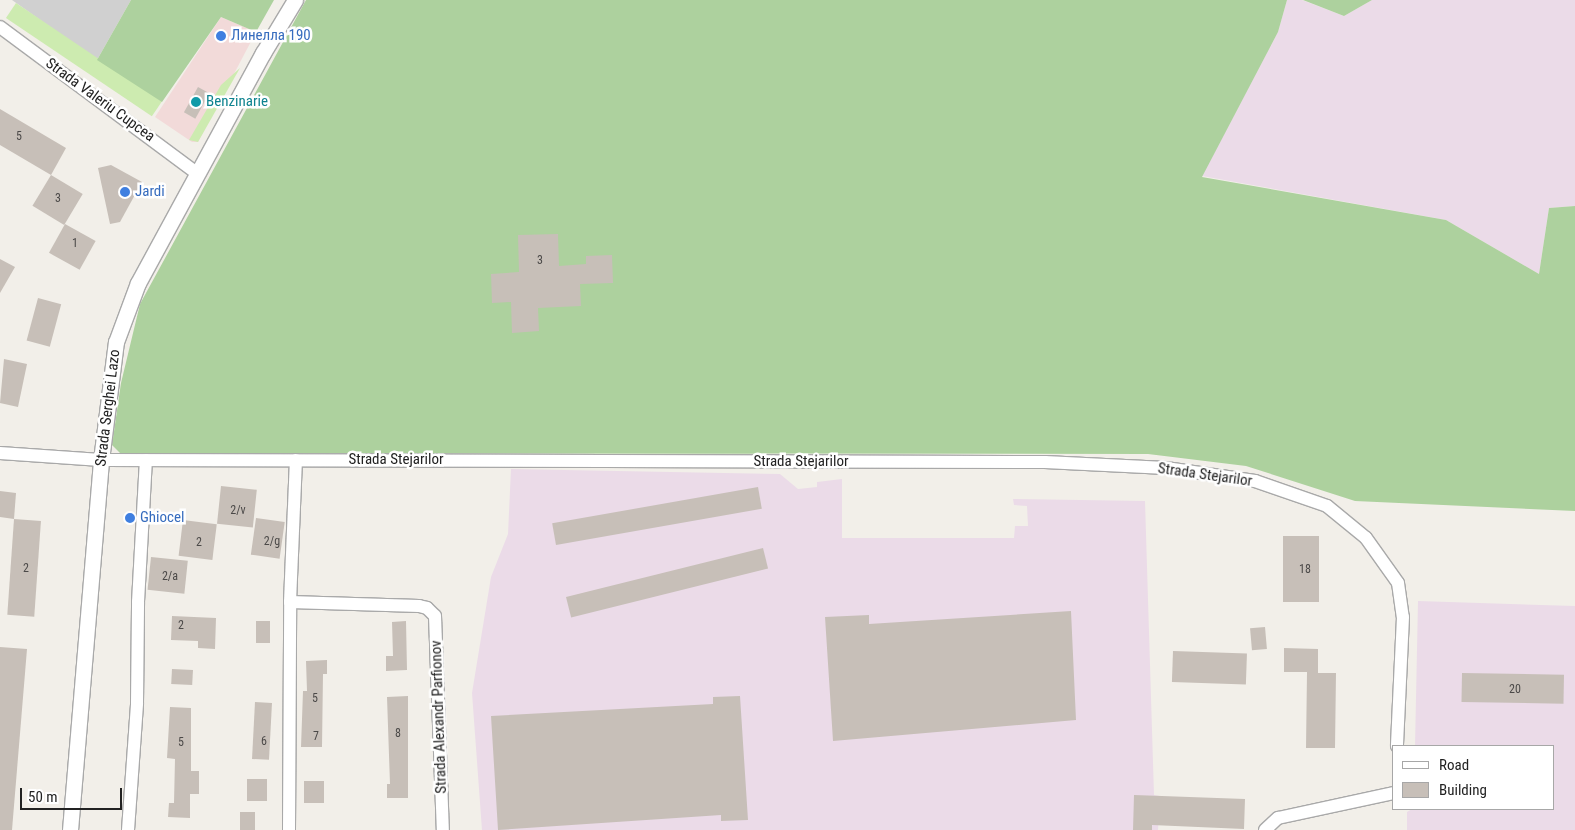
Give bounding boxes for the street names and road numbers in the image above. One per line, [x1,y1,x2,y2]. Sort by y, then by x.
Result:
street label: Strada Valeriu Cupcea [42,54,158,146]
street label: Strada Serghei Lazo [92,348,124,468]
street label: Strada Stejarilor [348,451,444,469]
street label: Strada Stejarilor [753,453,849,471]
street label: Strada Stejarilor [1157,459,1253,491]
street label: Strada Alexandr Parfionov [427,640,451,794]

